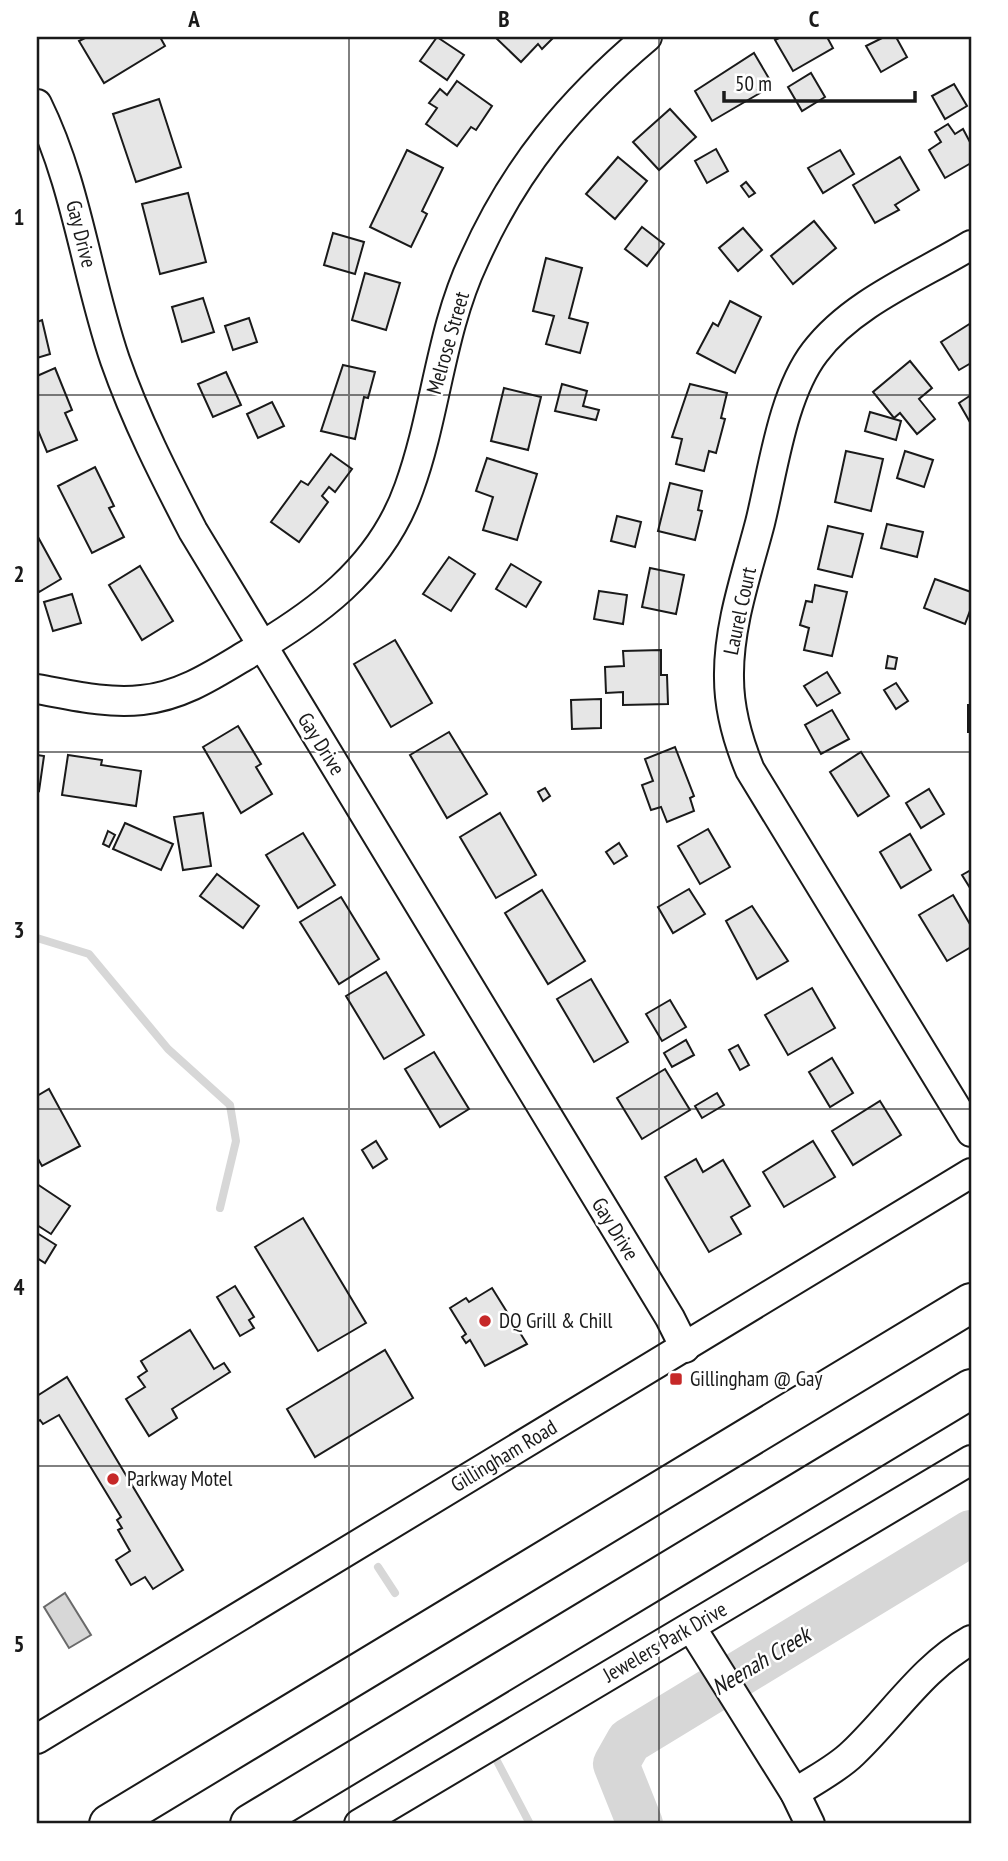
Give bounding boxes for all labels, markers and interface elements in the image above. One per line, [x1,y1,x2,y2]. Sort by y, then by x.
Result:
text: A [187,4,200,33]
text: B [498,4,510,33]
text: C [809,4,820,33]
scale bar [724,60,915,104]
text: 50 m [735,70,772,97]
street label: Gay Drive [60,197,103,270]
text: 1 [14,202,25,231]
street label: Melrose Street [420,288,475,397]
text: 2 [14,559,25,588]
street label: Laurel Court [717,564,762,657]
street label: Gay Drive [292,707,351,780]
text: 3 [14,915,25,944]
street label: Gay Drive [586,1192,645,1265]
text: 4 [14,1272,25,1301]
place label: DQ Grill & Chill [499,1307,612,1334]
marker: DQ Grill & Chill [477,1313,493,1329]
place label: Gillingham @ Gay [690,1365,822,1392]
marker: Gillingham @ Gay [668,1371,684,1387]
street label: Gillingham Road [446,1413,562,1498]
place label: Parkway Motel [127,1465,232,1492]
marker: Parkway Motel [105,1471,121,1487]
street label: Jewelers Park Drive [597,1595,732,1688]
water label: Neenah Creek [706,1618,818,1701]
text: 5 [14,1629,25,1658]

